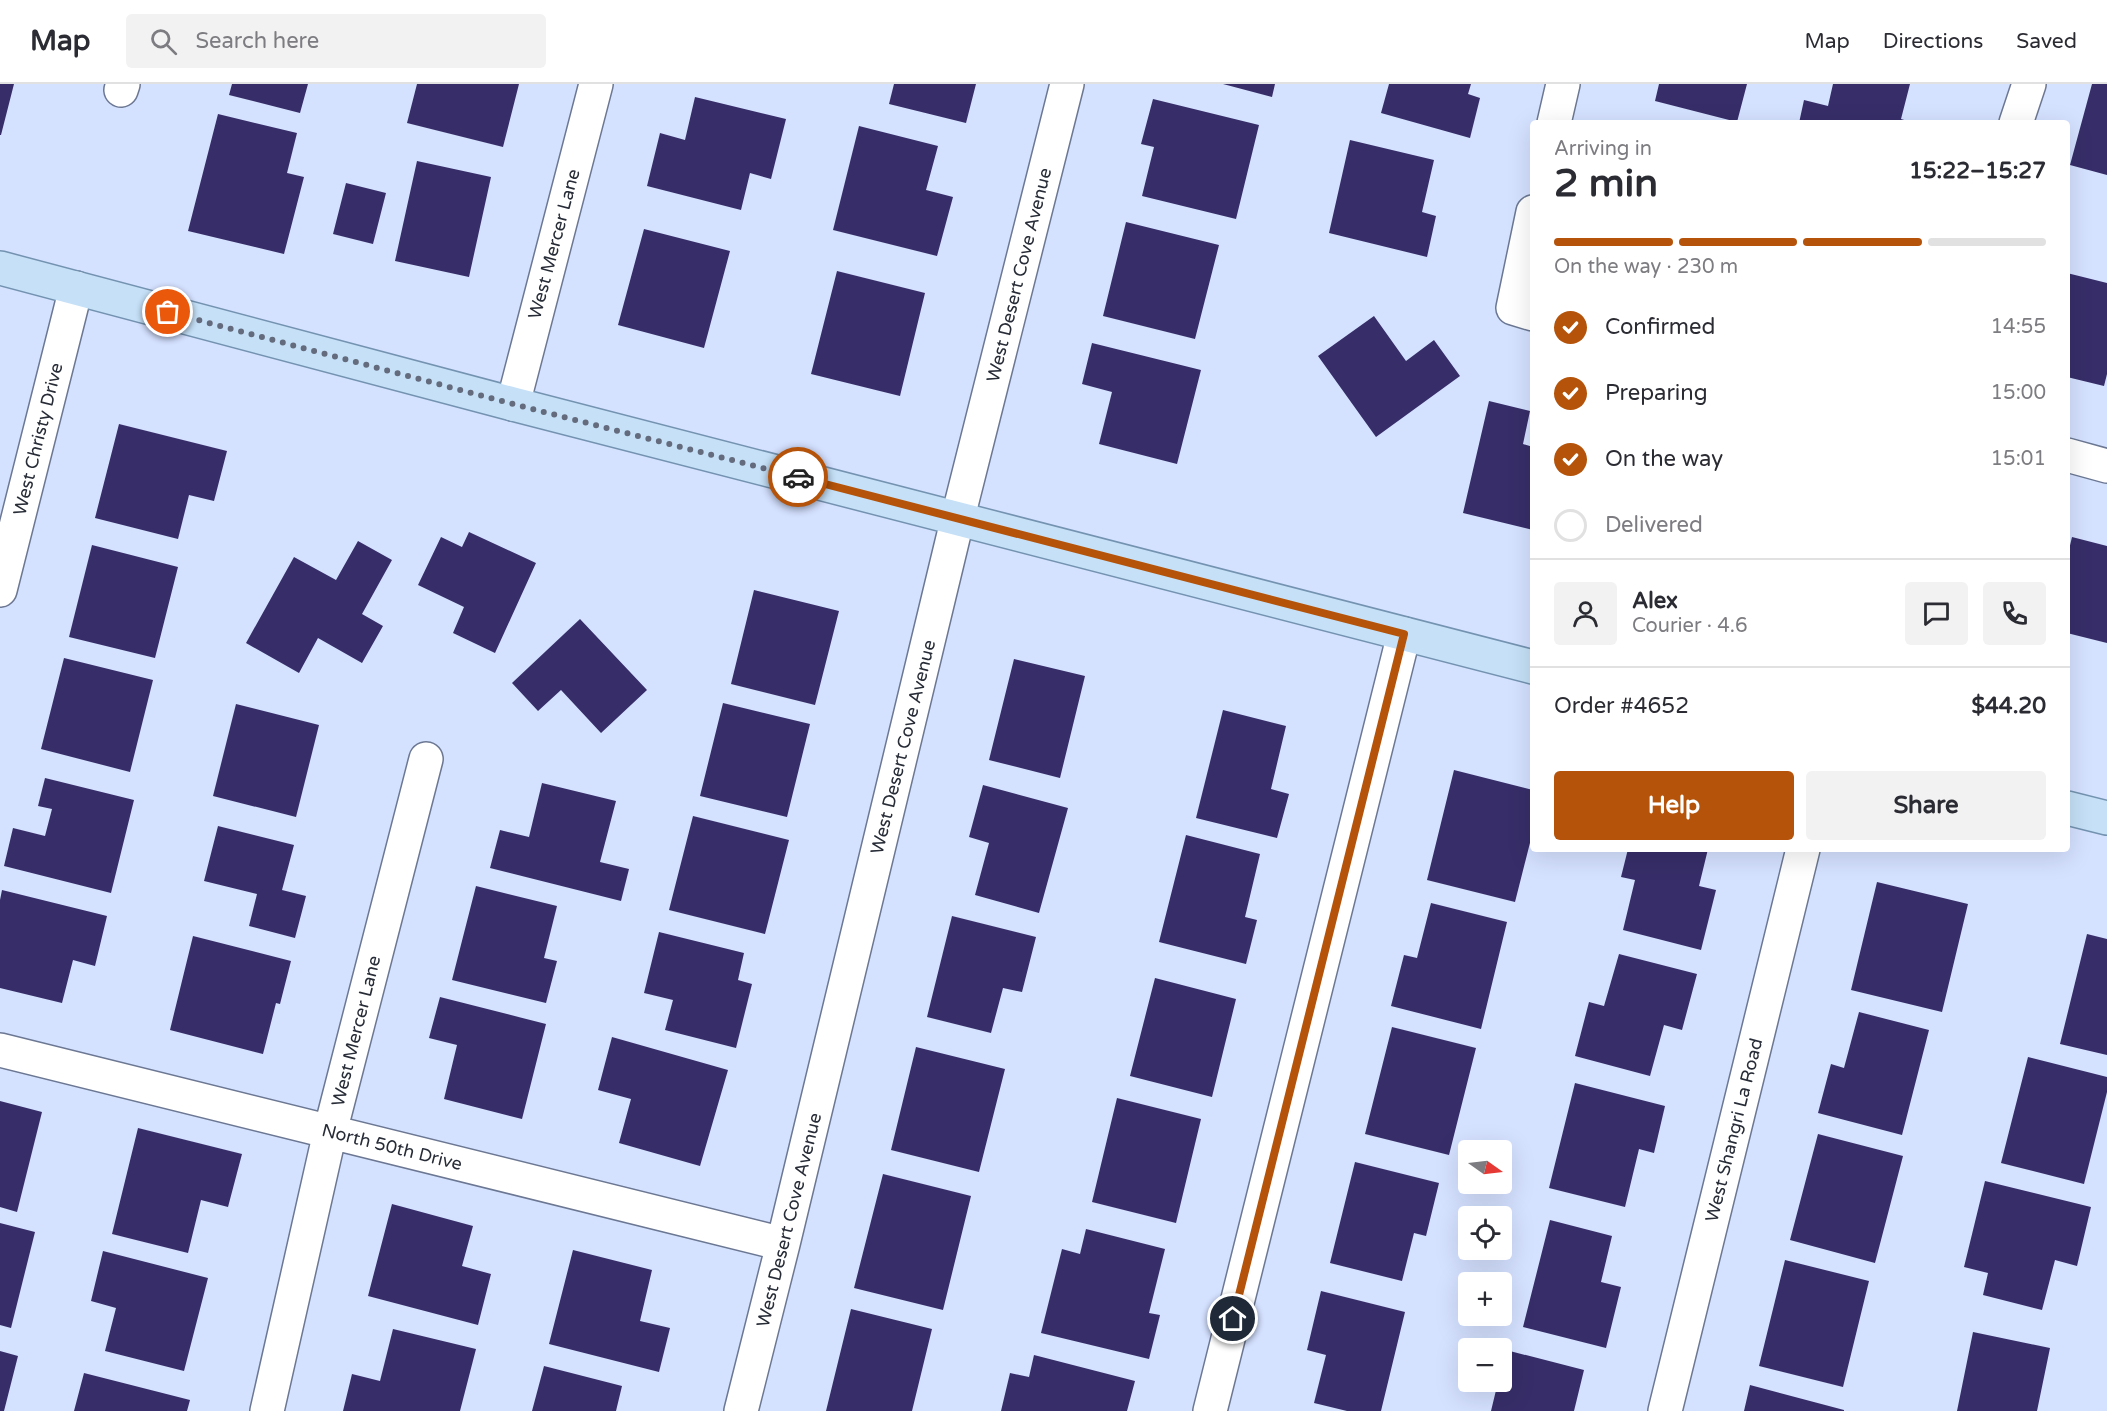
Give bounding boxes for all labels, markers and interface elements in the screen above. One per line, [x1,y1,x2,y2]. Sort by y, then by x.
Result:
search box [126,14,546,68]
text: Map [30,24,90,58]
icon: search [147,25,180,58]
text: Search here [195,28,319,54]
text: Map [1804,29,1850,54]
text: Directions [1883,29,1983,54]
text: Saved [2016,29,2077,54]
text: Arriving in [1554,137,1652,161]
text: 15:22–15:27 [1909,158,2046,184]
text: 2 min [1554,160,1658,207]
street label: West Mercer Lane [523,166,585,322]
street label: West Desert Cove Avenue [982,166,1056,384]
text: On the way · 230 m [1554,255,1738,279]
pin [142,286,193,337]
icon: bag [151,295,184,328]
icon: check [1554,311,1587,344]
text: Confirmed [1605,314,1715,340]
text: 14:55 [1991,315,2046,339]
street label: West Christy Drive [8,360,68,518]
icon: check [1554,377,1587,410]
text: Preparing [1605,380,1708,406]
text: 15:00 [1991,381,2046,405]
icon: check [1554,443,1587,476]
text: On the way [1605,446,1723,472]
courier [768,447,828,507]
text: 15:01 [1991,447,2046,471]
icon: car [782,461,815,494]
text: Delivered [1605,512,1703,538]
button: person [1554,582,1617,645]
button: chat [1905,582,1968,645]
button: phone [1983,582,2046,645]
text: Alex [1632,588,1678,614]
text: Courier · 4.6 [1632,614,1747,638]
street label: West Desert Cove Avenue [866,638,940,856]
text: Order #4652 [1554,693,1689,719]
text: $44.20 [1971,693,2046,719]
button: Help [1554,771,1794,840]
button: Share [1806,771,2046,840]
street label: West Mercer Lane [327,953,385,1109]
street label: West Shangri La Road [1701,1036,1767,1224]
street label: West Desert Cove Avenue [752,1111,826,1329]
street label: North 50th Drive [319,1119,465,1175]
north arrow [1458,1140,1512,1194]
map controls [1458,1140,1512,1392]
button: locate [1458,1206,1512,1260]
button: + [1458,1272,1512,1326]
pin [1207,1293,1258,1344]
icon: home [1216,1302,1249,1335]
button: − [1458,1338,1512,1392]

